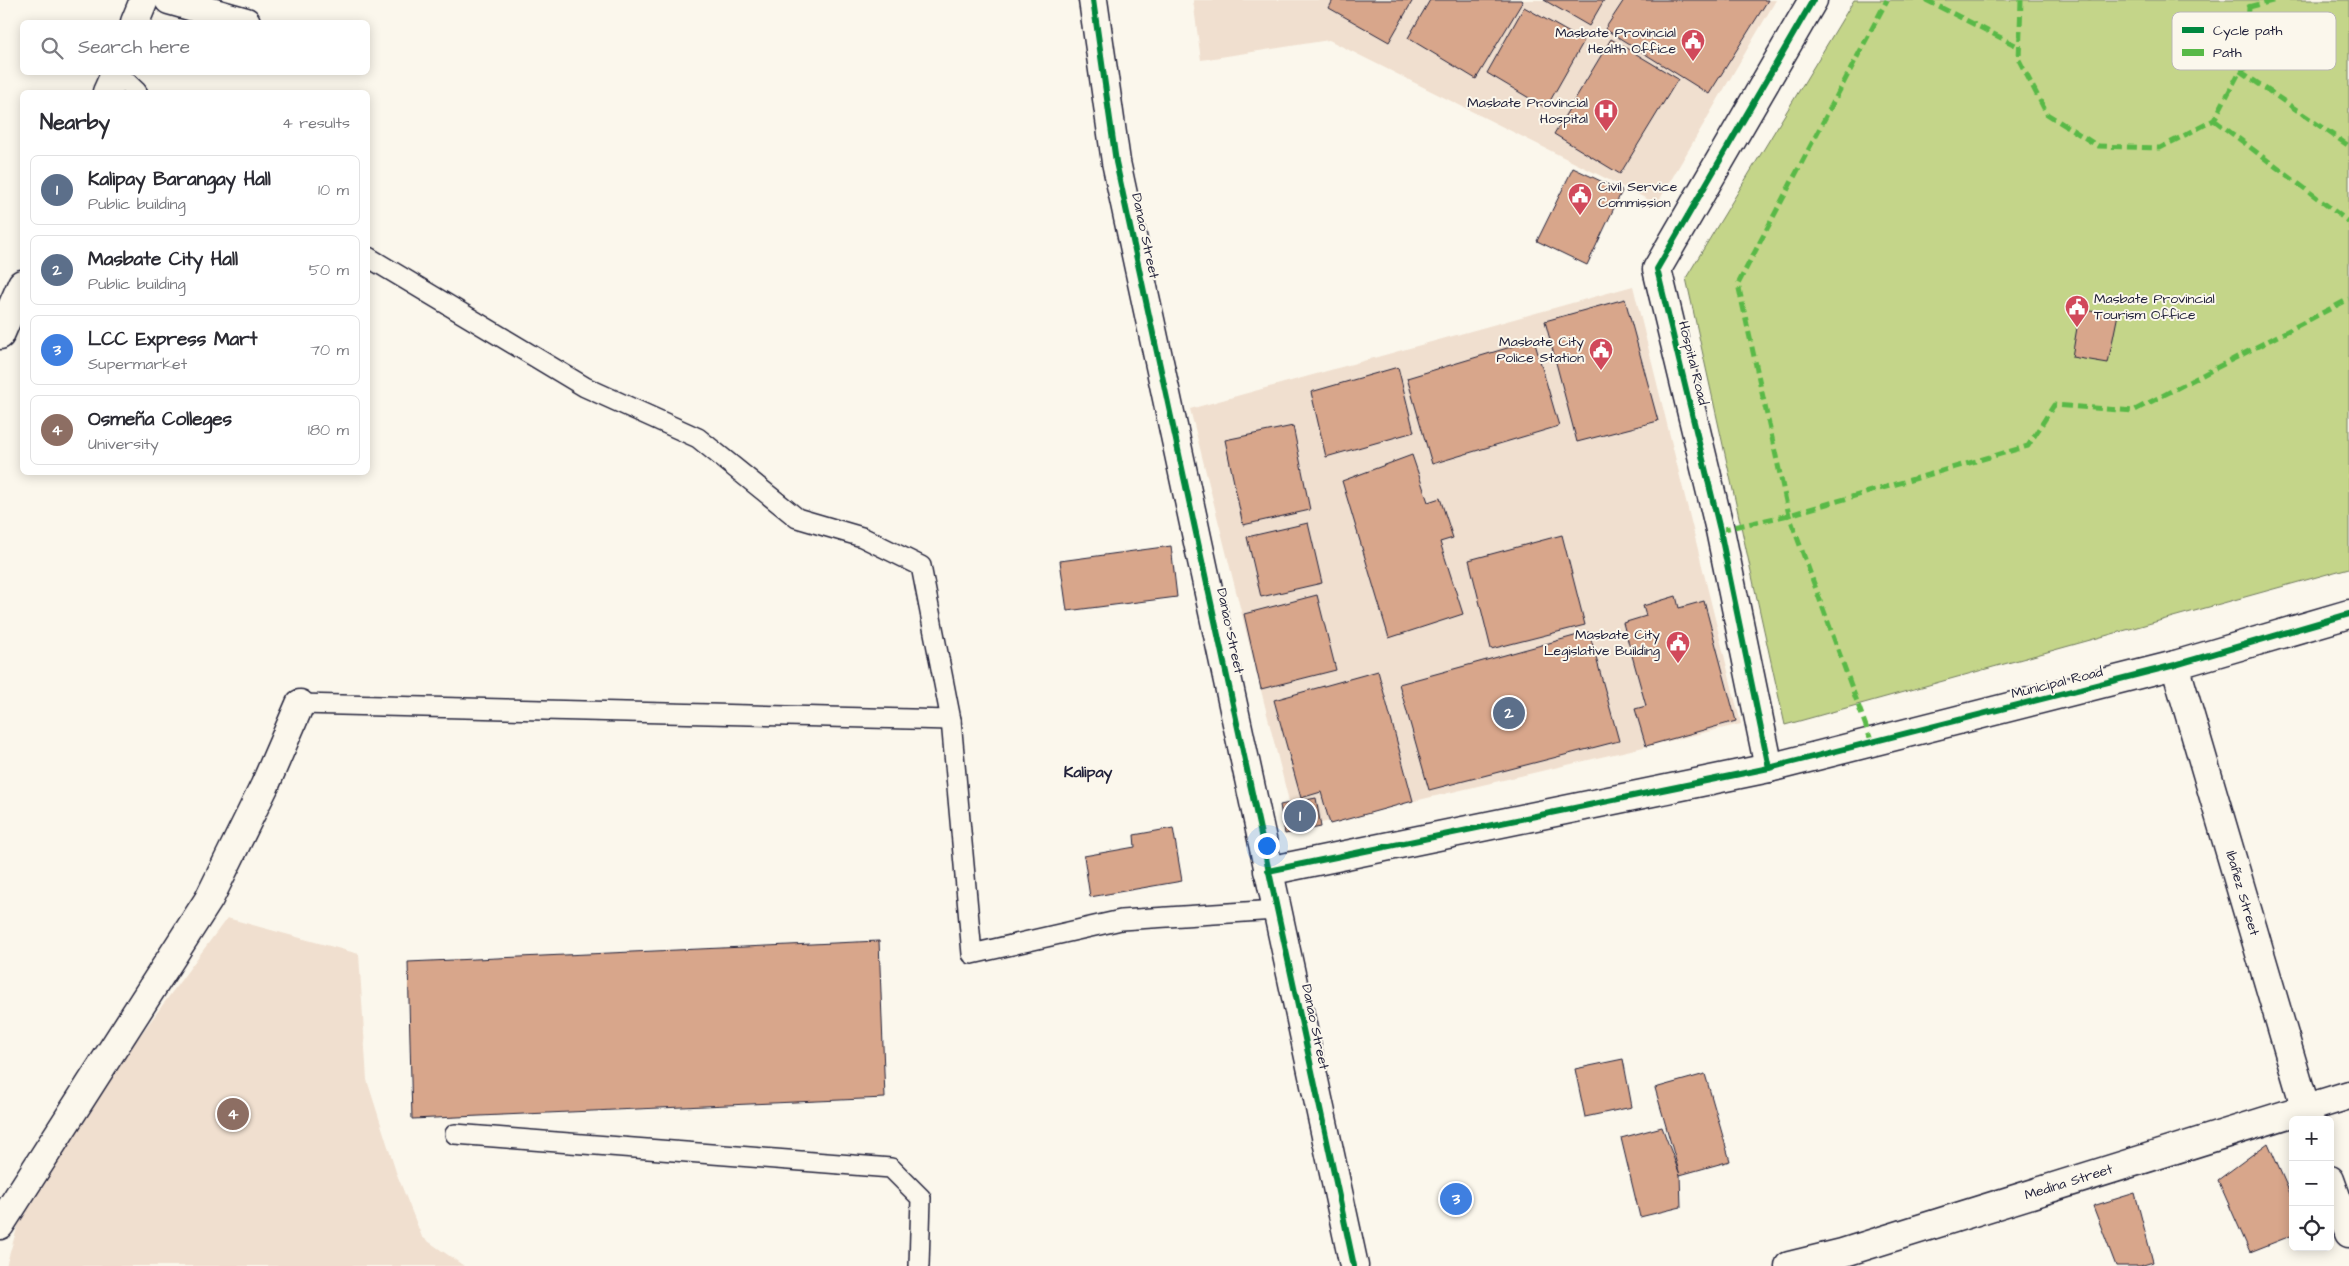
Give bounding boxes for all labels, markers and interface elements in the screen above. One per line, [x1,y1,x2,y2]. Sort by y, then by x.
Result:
legend [2172,12,2336,70]
search box [20,20,370,75]
text: Cycle path [2213,21,2282,41]
place label: Masbate Provincial Health Office [1555,23,1676,59]
public building icon: Masbate Provincial Health Office [1680,28,1706,62]
icon: search [38,34,66,62]
text: Search here [78,34,190,61]
text: Path [2213,43,2242,63]
place label: Masbate Provincial Hospital [1467,93,1588,129]
hospital icon: Masbate Provincial Hospital [1593,98,1619,132]
text: Nearby [40,108,110,137]
text: 4 results [282,112,350,134]
text: Kalipay Barangay Hall [88,166,271,193]
place label: Civil Service Commission [1598,177,1678,213]
text: 1 [56,179,58,201]
text: 10 m [318,179,349,201]
public building icon: Civil Service Commission [1567,182,1593,216]
street label: Danao Street [1126,191,1164,281]
text: Public building [88,193,186,215]
text: Masbate City Hall [88,246,238,273]
text: 2 [52,259,62,281]
text: 50 m [309,259,349,281]
text: Public building [88,273,186,295]
place label: Masbate Provincial Tourism Office [2094,289,2215,325]
public building icon: Masbate Provincial Tourism Office [2064,294,2090,328]
street label: Hospital Road [1673,319,1713,407]
text: LCC Express Mart [88,326,257,353]
place label: Masbate City Police Station [1496,332,1584,368]
public building icon: Masbate City Police Station [1588,337,1614,371]
text: 3 [53,339,61,361]
text: 70 m [310,339,349,361]
text: Supermarket [88,353,187,375]
text: Osmeña Colleges [88,406,232,433]
text: 4 [52,419,62,441]
text: 180 m [308,419,349,441]
text: University [88,433,159,455]
street label: Danao Street [1211,586,1249,676]
place label: Masbate City Legislative Building [1544,625,1660,661]
public building icon: Masbate City Legislative Building [1665,630,1691,664]
street label: Municipal Road [2009,662,2105,704]
pin: 2 [1493,694,1525,732]
district label: Kalipay [1064,761,1113,784]
pin: 1 [1284,797,1316,835]
your location [1254,833,1280,859]
street label: Ibañez Street [2220,849,2264,938]
street label: Danao Street [1296,982,1334,1072]
pin: 4 [217,1095,249,1133]
map controls [2289,1116,2334,1251]
button: + [2289,1116,2334,1161]
street label: Medina Street [2022,1159,2116,1206]
button: − [2289,1161,2334,1206]
pin: 3 [1440,1180,1472,1218]
button: locate [2289,1206,2334,1251]

